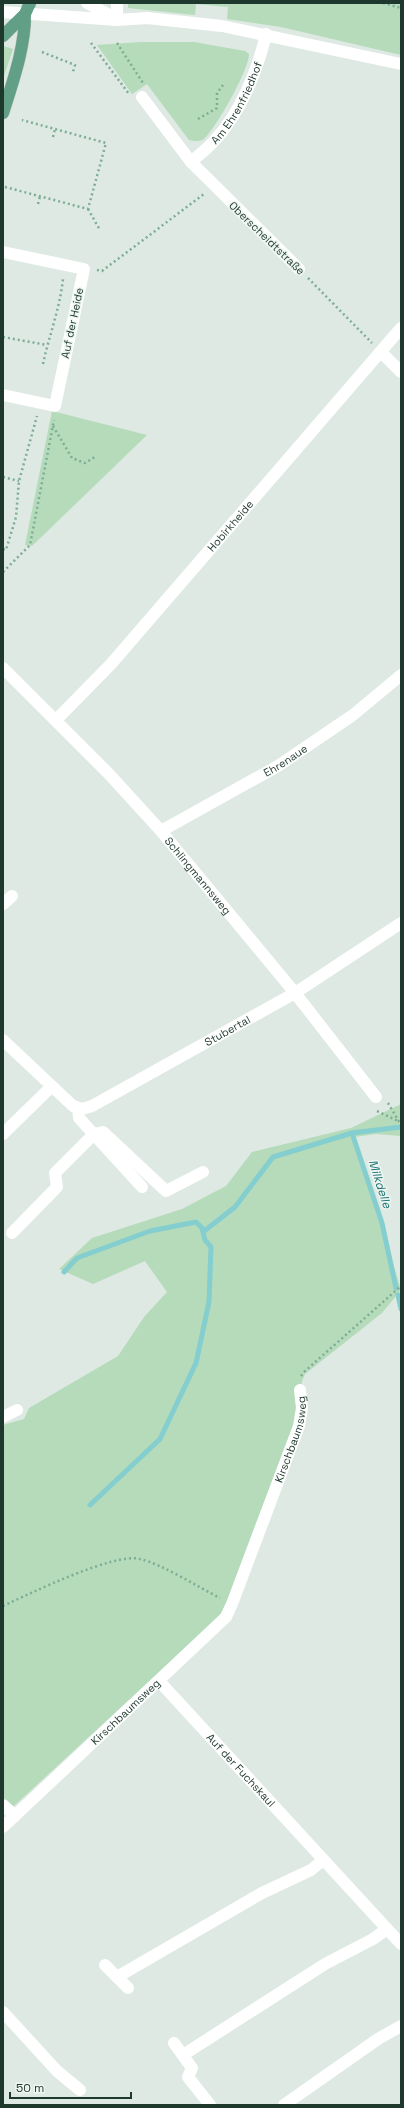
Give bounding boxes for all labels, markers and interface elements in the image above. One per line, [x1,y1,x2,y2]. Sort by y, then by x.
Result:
street label: Am Ehrenfriedhof [208,60,265,147]
street label: Oberscheidtstraße [226,198,308,278]
street label: Auf der Heide [58,286,86,360]
street label: Hobirkheide [204,497,256,554]
street label: Ehrenaue [261,741,310,780]
street label: Schlingmannsweg [162,834,234,917]
street label: Stubertal [202,1012,253,1049]
water label: Milkdelle [365,1158,396,1211]
street label: Kirschbaumsweg [271,1395,309,1484]
street label: Kirschbaumsweg [88,1676,163,1748]
street label: Auf der Fuchskaul [204,1730,278,1810]
scale bar [10,2074,131,2100]
text: 50 m [16,2080,44,2096]

